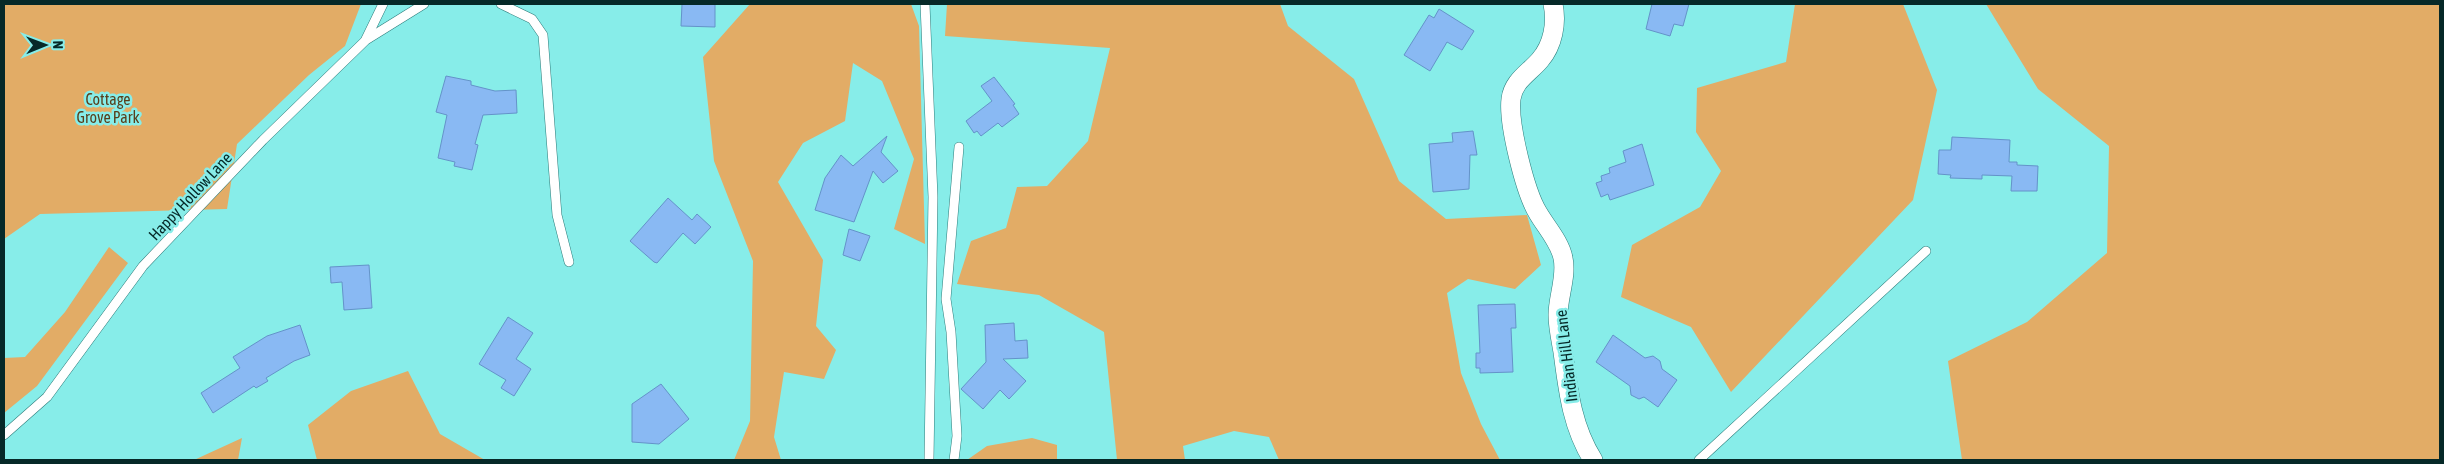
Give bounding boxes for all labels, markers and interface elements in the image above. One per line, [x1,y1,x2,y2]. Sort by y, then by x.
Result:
north arrow [20,20,70,70]
text: N [50,41,66,49]
park label: Cottage Grove Park [76,90,140,126]
street label: Happy Hollow Lane [145,148,236,244]
street label: Indian Hill Lane [1551,309,1581,403]

